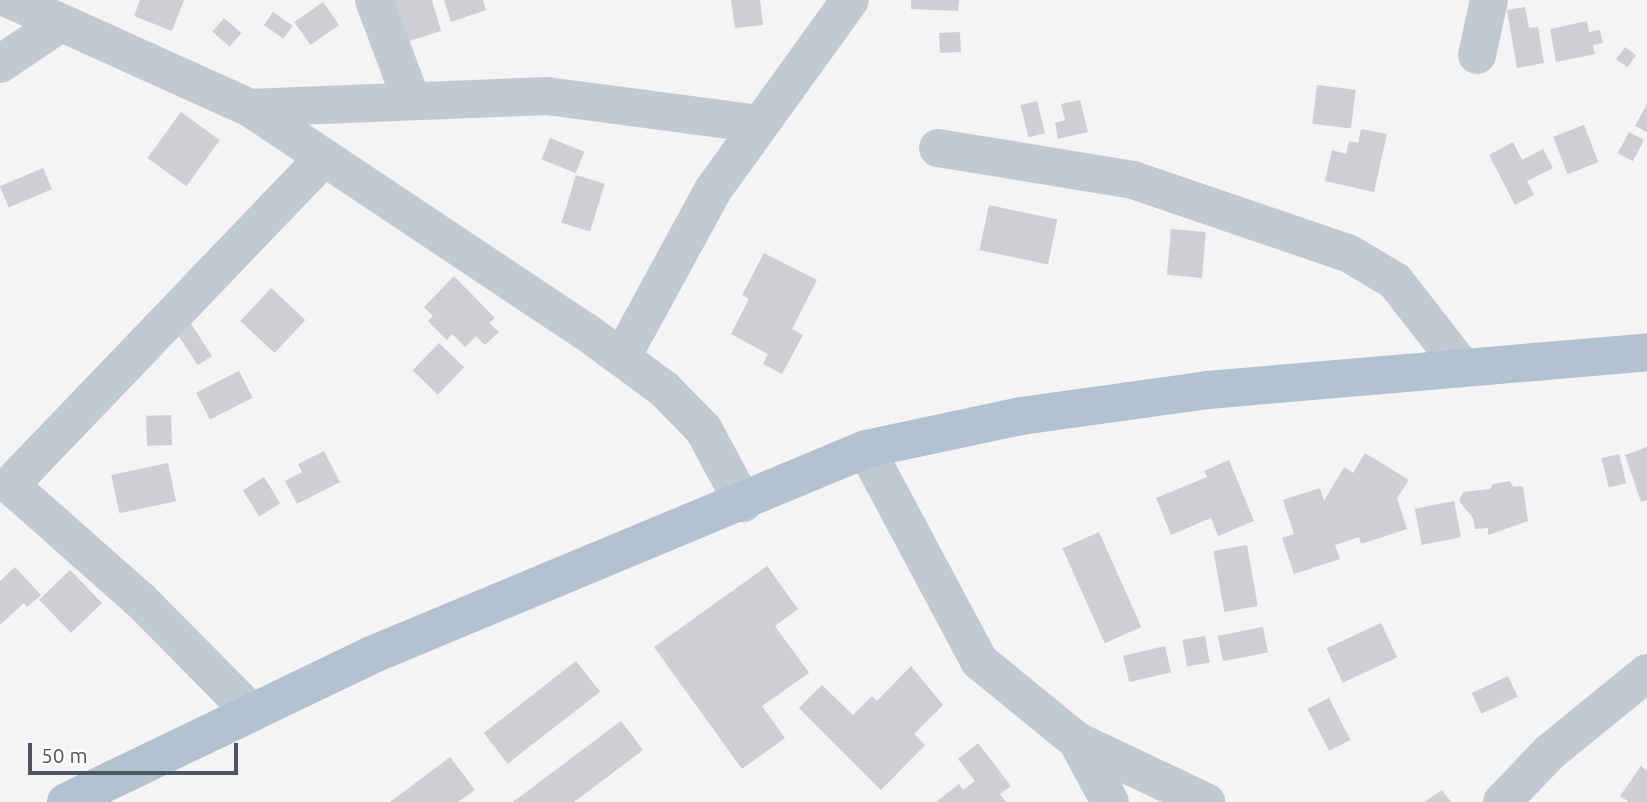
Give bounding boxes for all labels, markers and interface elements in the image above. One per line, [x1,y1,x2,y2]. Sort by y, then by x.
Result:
scale bar [32,728,242,772]
text: 50 m [41,743,88,767]

